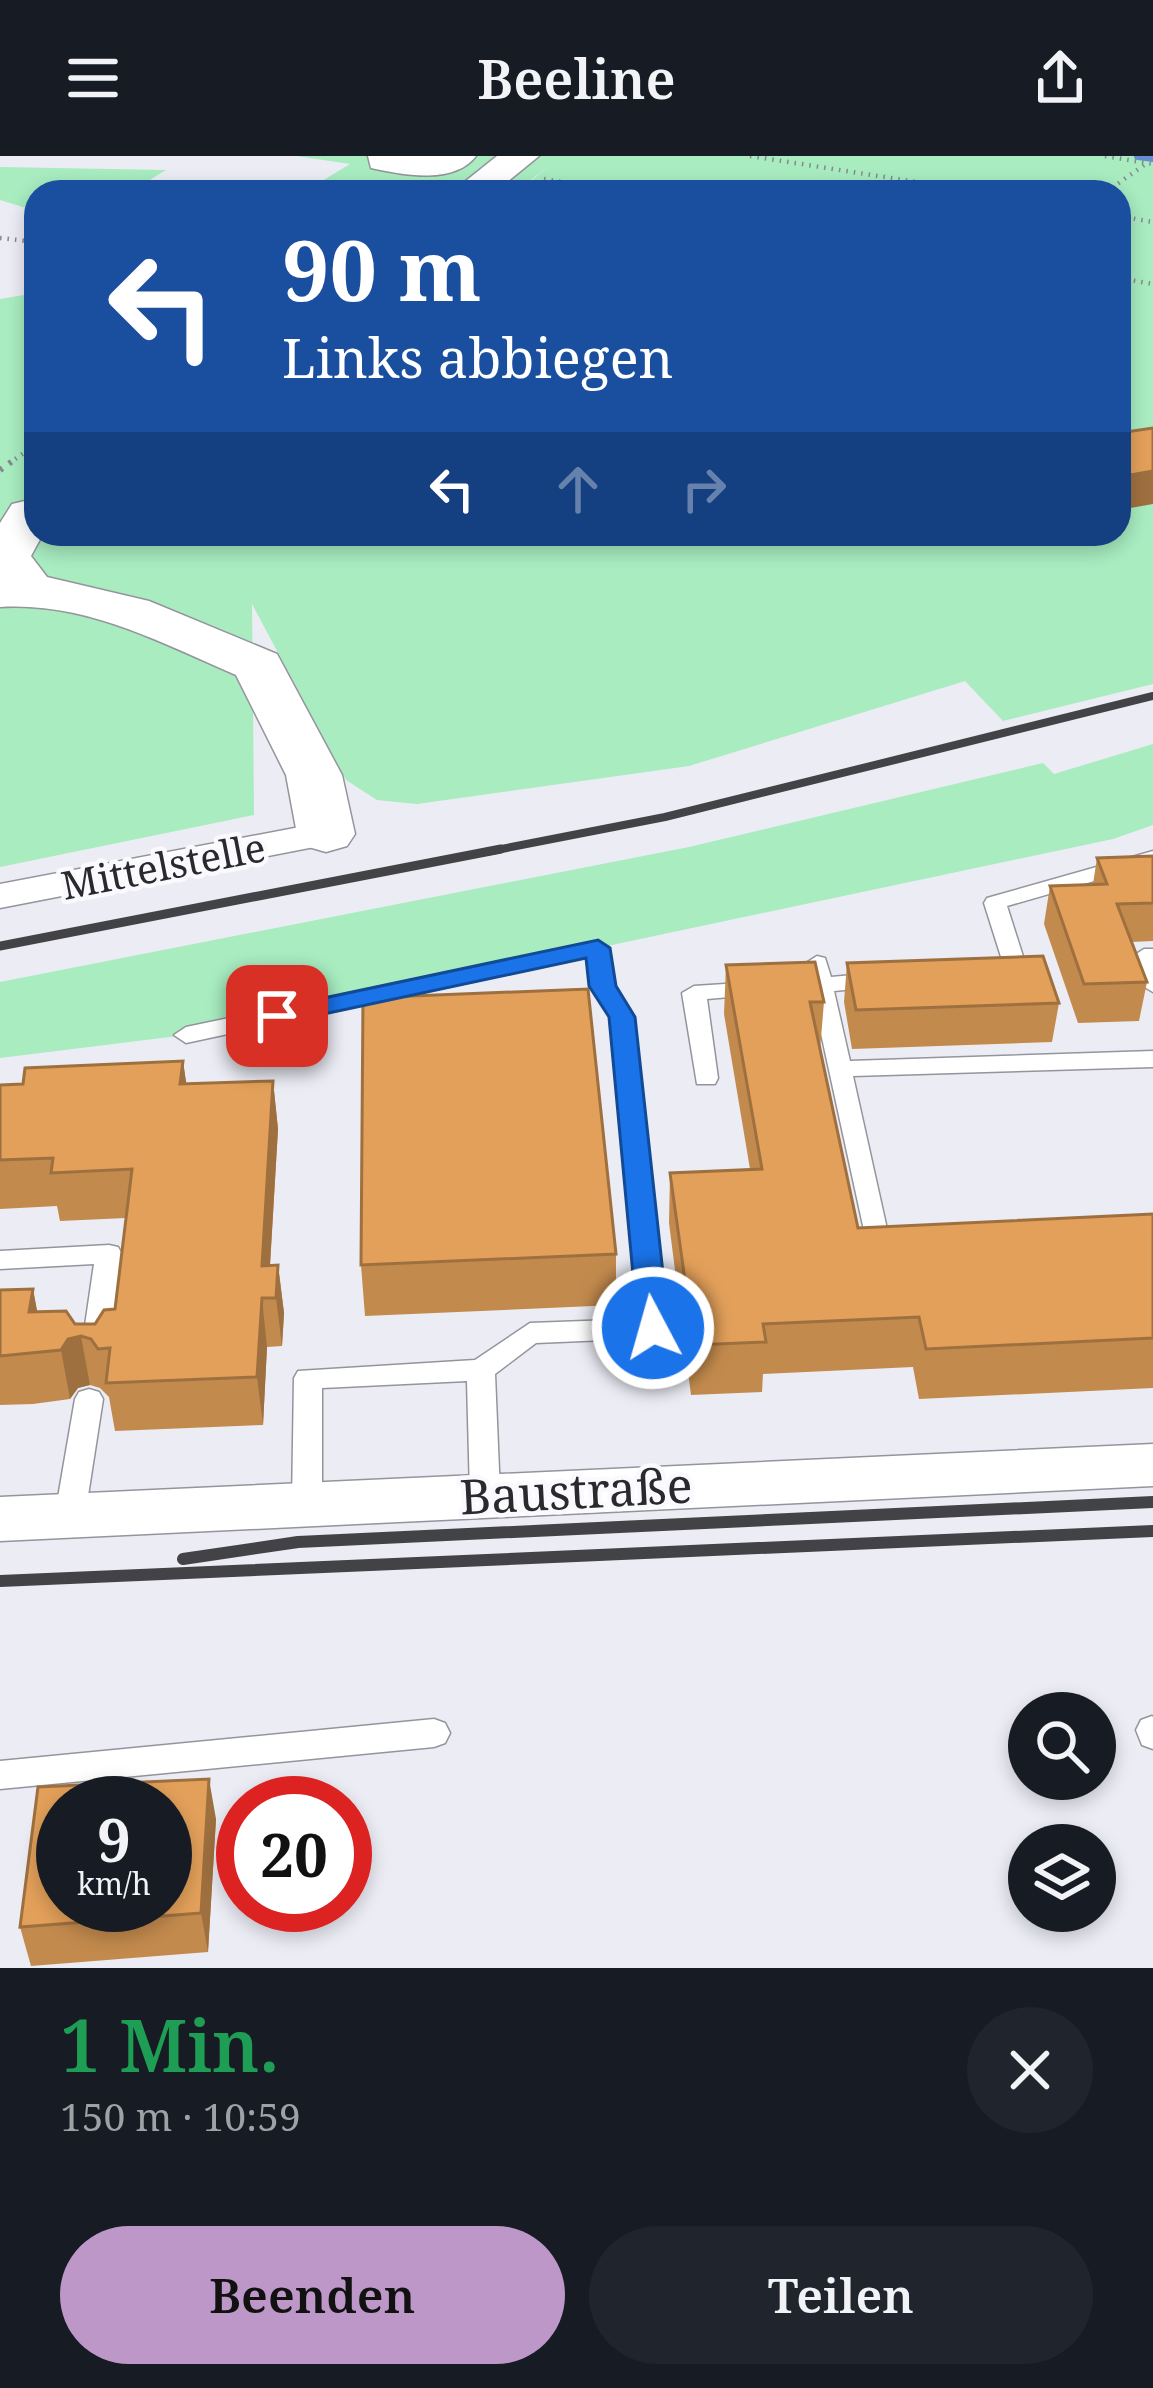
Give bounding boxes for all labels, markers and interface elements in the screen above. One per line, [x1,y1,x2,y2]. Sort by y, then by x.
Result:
text: Beeline [477,41,676,115]
icon: menu [60,45,126,111]
icon: share [1027,45,1093,111]
text: 90 m [282,211,482,326]
icon: left [84,228,240,384]
text: Links abbiegen [282,320,673,394]
icon: left [419,456,485,522]
icon: ahead [545,456,611,522]
icon: right [671,456,737,522]
street label: Mittelstelle [56,819,270,911]
pin [226,965,328,1067]
icon: arrive [244,983,310,1049]
position arrow [590,1265,716,1391]
street label: Baustraße [458,1451,694,1529]
map controls [1008,1692,1116,1932]
button: search [1008,1692,1116,1800]
speed limit sign: 20 [216,1776,372,1932]
text: 9 [97,1798,131,1880]
button: layers [1008,1824,1116,1932]
text: km/h [77,1863,151,1904]
text: 1 Min. [60,1995,279,2093]
button: close [967,2007,1093,2133]
text: 150 m · 10:59 [60,2089,301,2142]
button: Beenden [60,2226,565,2364]
button: Teilen [589,2226,1093,2364]

